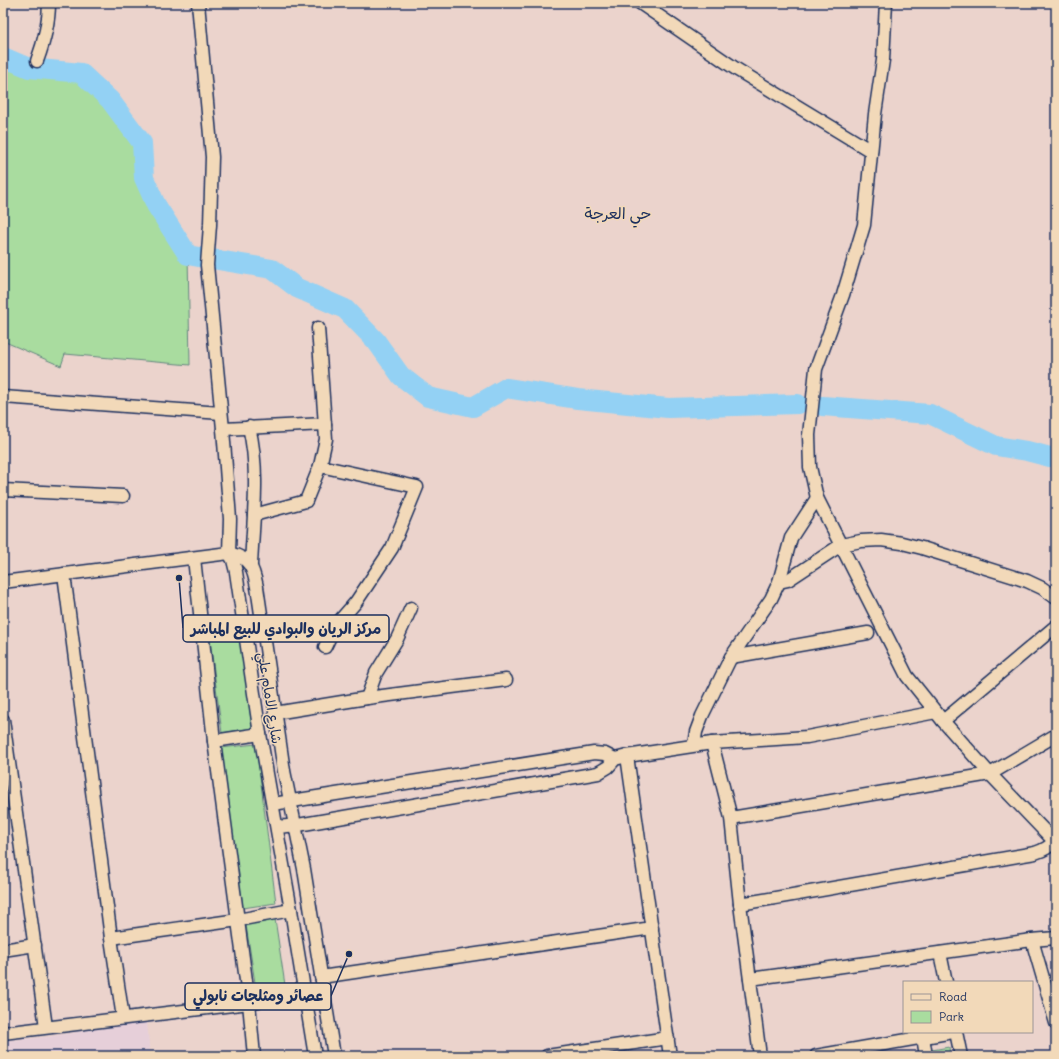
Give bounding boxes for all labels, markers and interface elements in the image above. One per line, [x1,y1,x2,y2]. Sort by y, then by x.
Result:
district label: حي العرجة [584,203,652,228]
callout: مركز الريان والبوادي للبيع المباشر [183,615,389,642]
text: مركز الريان والبوادي للبيع المباشر [189,619,381,641]
street label: شارع الامام علي [250,651,286,746]
legend [903,981,1033,1033]
callout: عصائر ومثلجات نابولي [185,983,331,1010]
text: عصائر ومثلجات نابولي [193,986,323,1010]
text: Road [939,989,967,1004]
text: Park [939,1009,964,1024]

